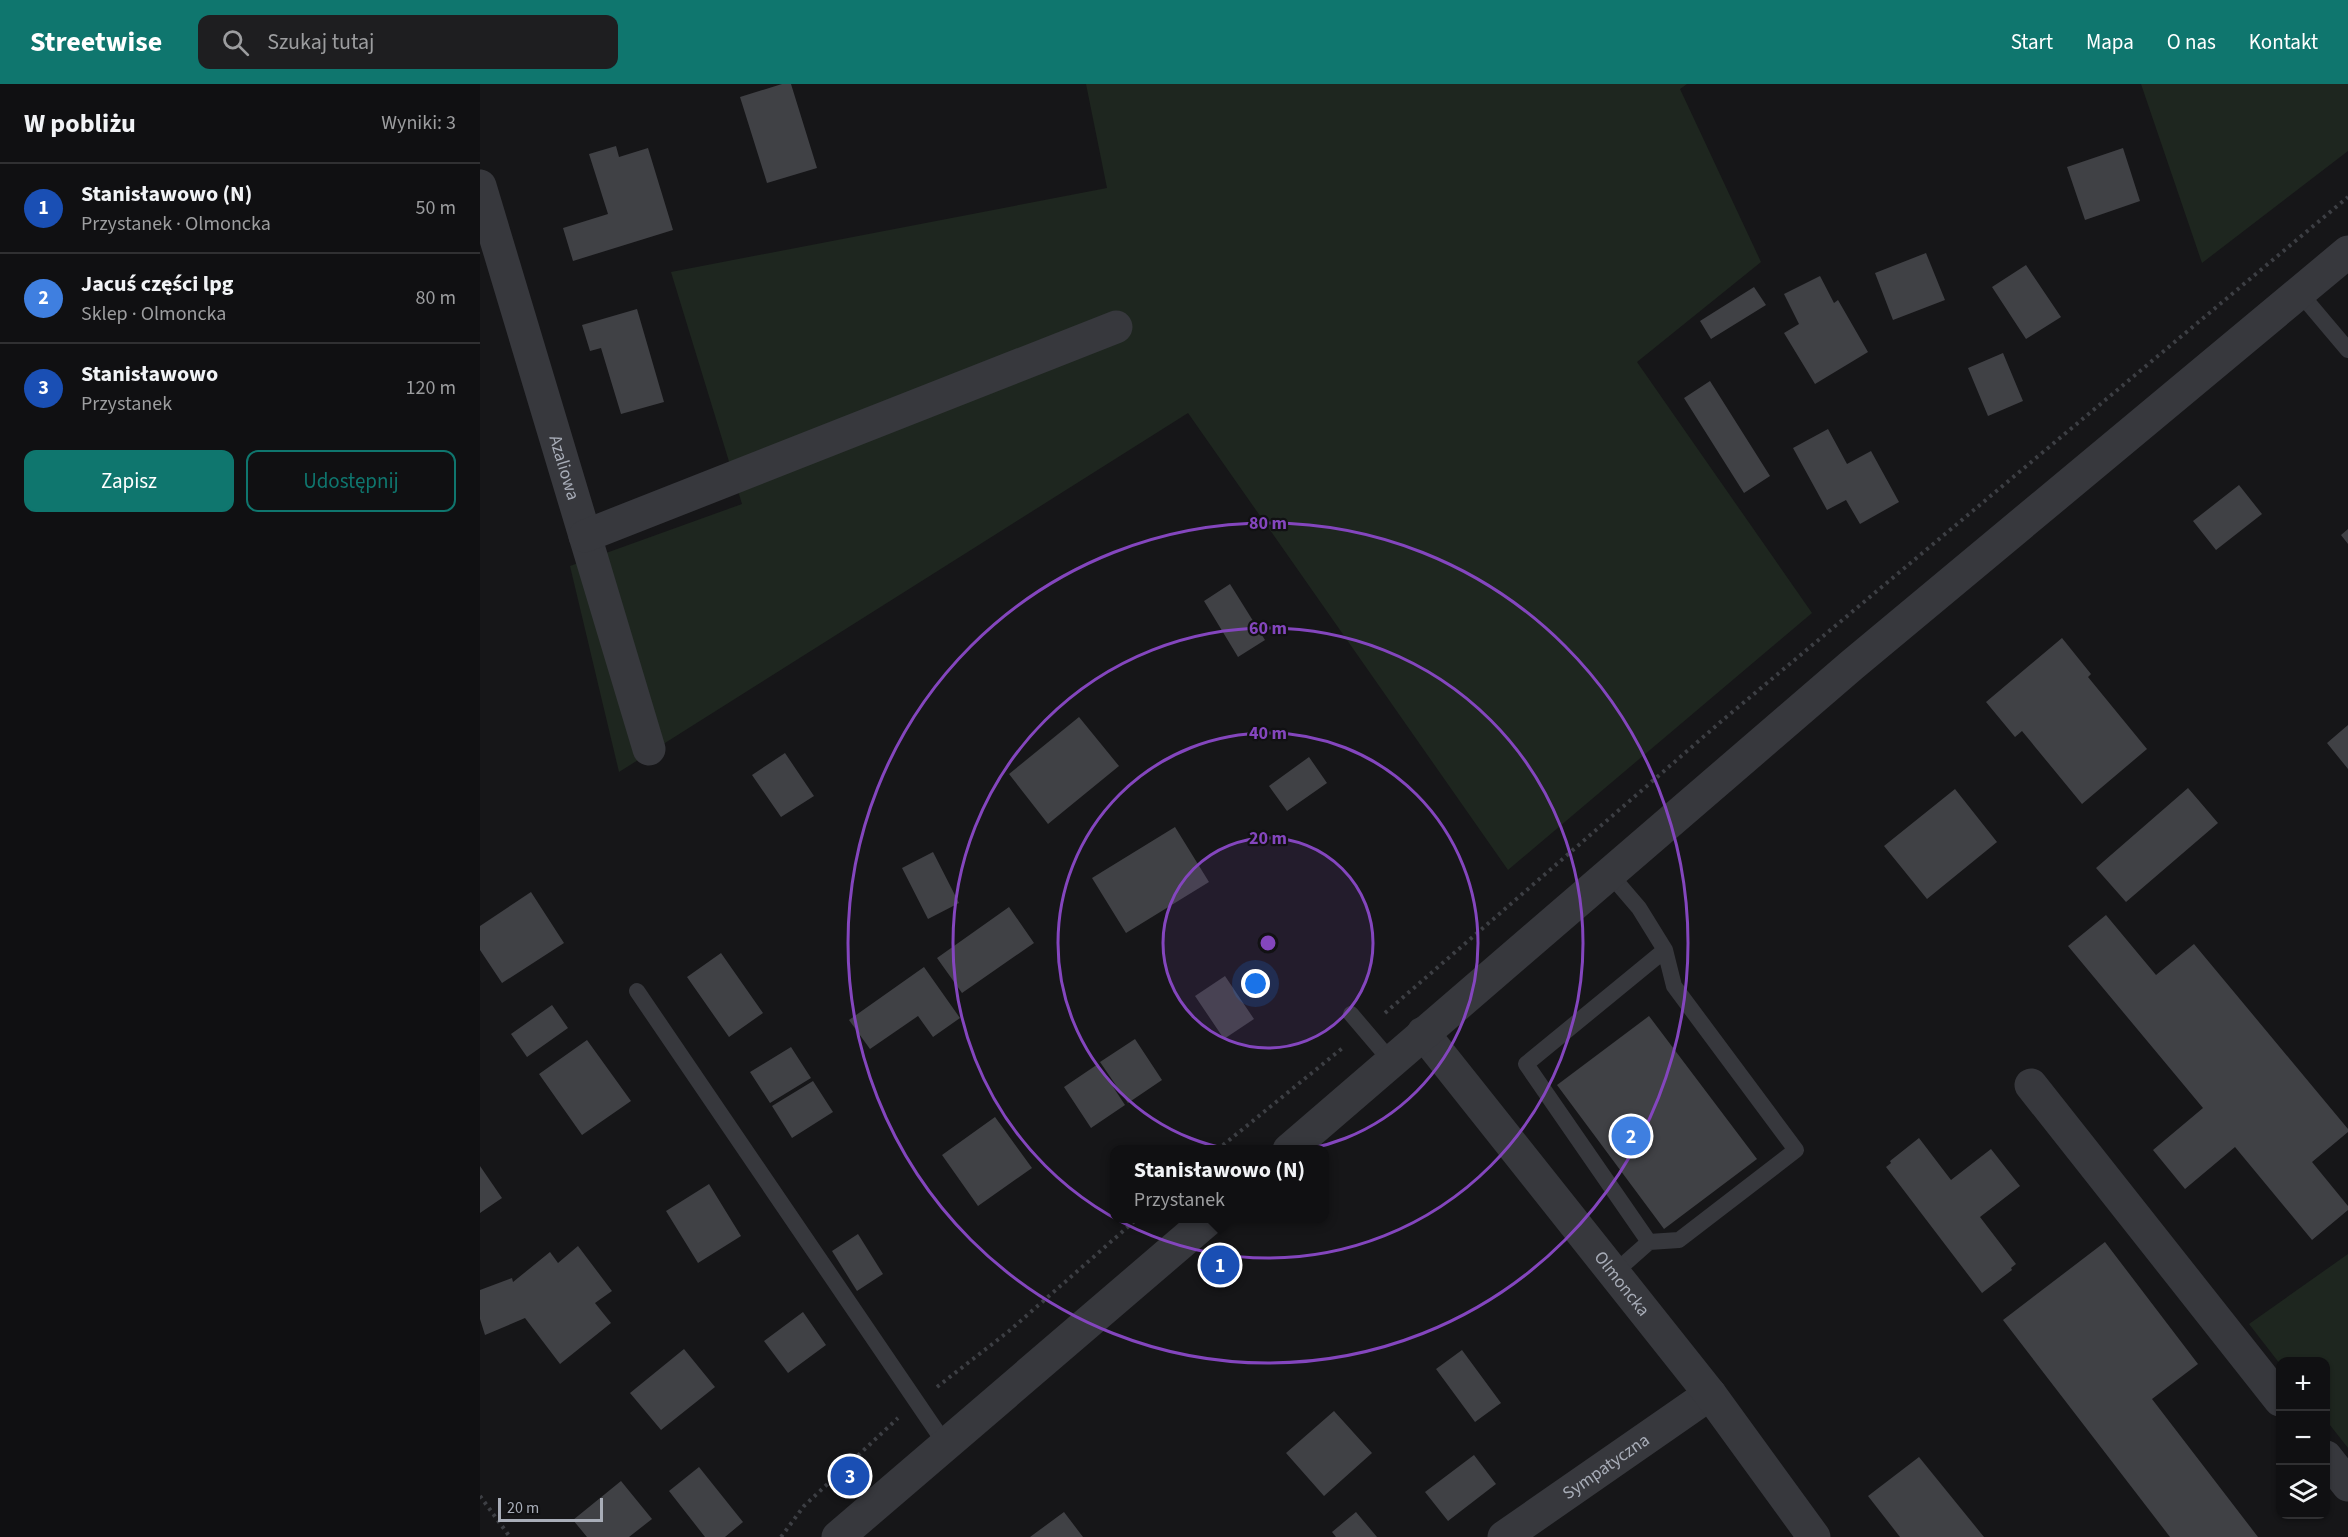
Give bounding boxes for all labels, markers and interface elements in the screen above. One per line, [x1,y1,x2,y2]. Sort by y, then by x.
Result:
search box [198,15,618,69]
text: Streetwise [30,22,162,62]
icon: search [219,26,252,59]
text: Szukaj tutaj [267,26,375,58]
text: Start [2011,27,2053,57]
text: Mapa [2086,27,2134,57]
text: O nas [2167,27,2216,57]
text: Kontakt [2249,27,2318,57]
text: W pobliżu [24,105,136,142]
text: Wyniki: 3 [381,109,456,137]
text: Stanisławowo (N) [81,178,252,210]
text: 1 [38,194,49,222]
text: 50 m [416,194,456,222]
text: Przystanek · Olmoncka [81,210,271,238]
text: Jacuś części lpg [81,268,233,300]
text: 2 [38,284,49,312]
text: 80 m [416,284,456,312]
text: Sklep · Olmoncka [81,300,226,328]
text: Stanisławowo [81,358,218,390]
text: 3 [38,374,49,402]
text: 120 m [406,374,456,402]
text: Przystanek [81,390,172,418]
street label: Azaliowa [543,432,586,503]
button: Zapisz [24,450,234,512]
button: Udostępnij [246,450,456,512]
text: 80 m [1249,511,1287,536]
text: 60 m [1249,616,1287,641]
text: 40 m [1249,721,1287,746]
text: 20 m [1249,826,1287,851]
centre of rings [1258,933,1278,953]
your location [1241,969,1270,998]
pin: 2 [1612,1114,1650,1158]
popup [1110,1145,1329,1223]
text: Stanisławowo (N) [1134,1154,1305,1186]
text: Przystanek [1134,1186,1225,1214]
pin: 1 [1200,1242,1240,1288]
street label: Olmoncka [1588,1246,1656,1321]
map controls [2276,1357,2330,1519]
button: + [2276,1357,2330,1411]
button: − [2276,1411,2330,1465]
street label: Sympatyczna [1557,1427,1654,1505]
pin: 3 [830,1454,869,1498]
button: layers [2276,1465,2330,1519]
scale bar [498,1495,603,1522]
text: 20 m [507,1497,539,1519]

